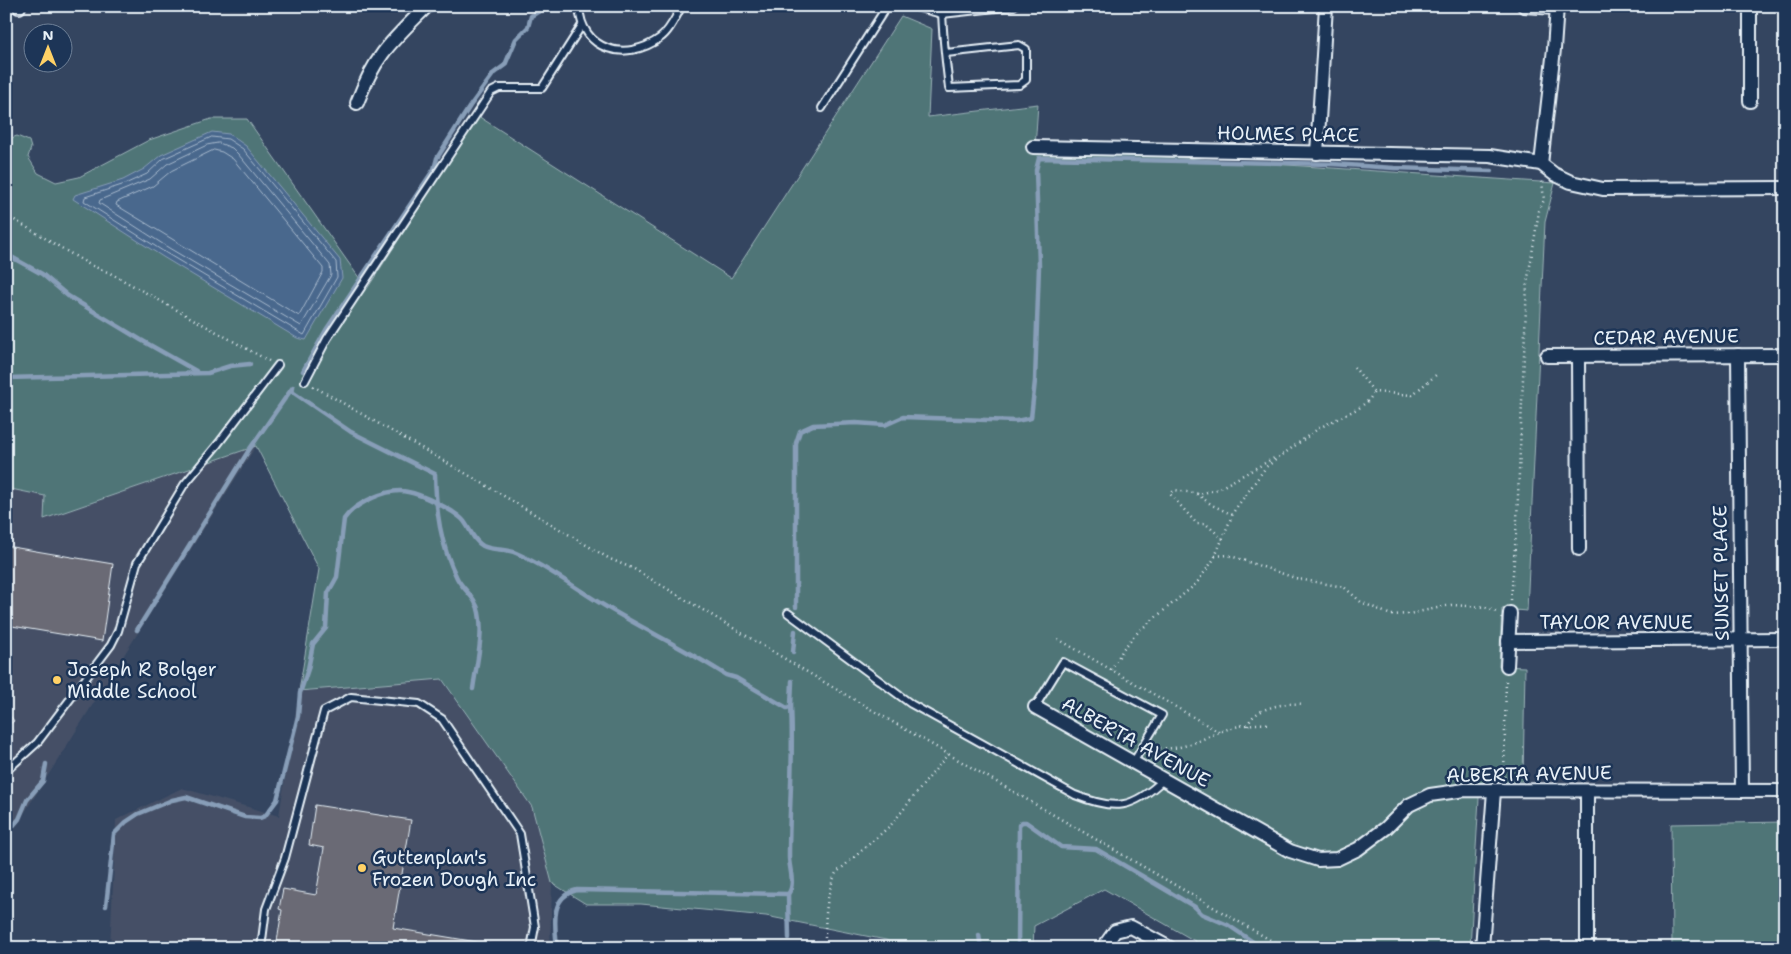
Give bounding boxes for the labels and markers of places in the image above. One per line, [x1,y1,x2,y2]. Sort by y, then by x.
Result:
place label: Joseph R Bolger Middle School [67,657,217,704]
marker: Joseph R Bolger Middle School [51,674,63,686]
place label: Guttenplan's Frozen Dough Inc [372,845,536,892]
marker: Guttenplan's Frozen Dough Inc [356,862,368,874]

